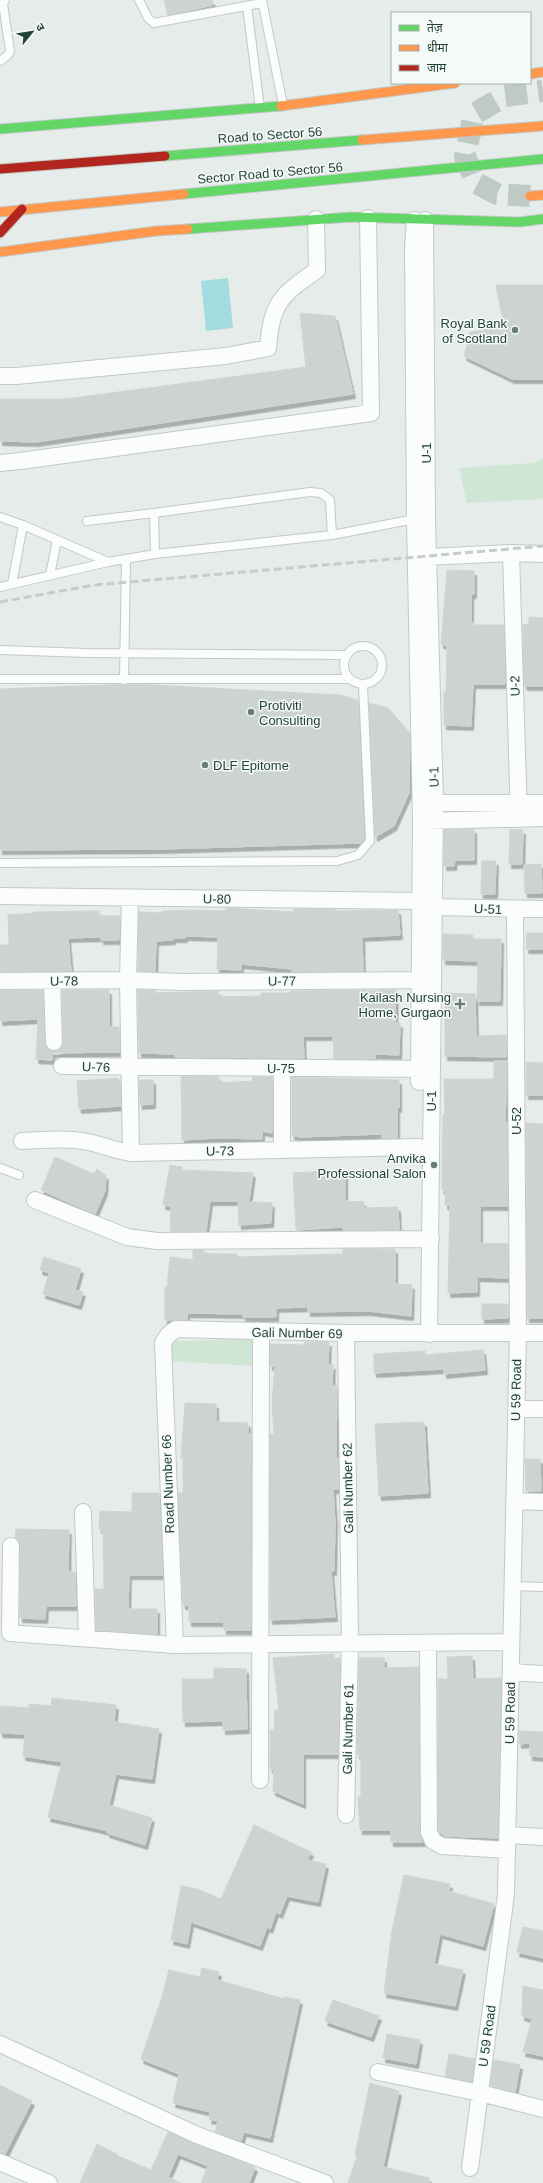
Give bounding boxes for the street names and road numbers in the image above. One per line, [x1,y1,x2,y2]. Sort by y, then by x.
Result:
street label: Road to Sector 56 [217,124,323,146]
street label: Sector Road to Sector 56 [197,159,343,187]
street label: U-1 [419,443,434,463]
street label: U-2 [507,675,523,697]
street label: U-1 [426,766,442,788]
street label: U-80 [203,891,231,907]
street label: U-51 [474,901,502,917]
street label: U-78 [50,973,78,989]
street label: U-77 [268,973,296,989]
street label: U-76 [82,1059,110,1075]
street label: U-75 [267,1061,295,1076]
street label: U-1 [424,1091,439,1111]
street label: U-52 [509,1107,524,1135]
street label: U-73 [206,1143,234,1159]
street label: Gali Number 69 [251,1325,343,1341]
street label: U 59 Road [508,1359,524,1421]
street label: Road Number 66 [159,1434,177,1534]
street label: Gali Number 62 [340,1442,356,1534]
street label: U 59 Road [502,1682,518,1744]
street label: Gali Number 61 [340,1683,356,1775]
street label: U 59 Road [475,2004,499,2068]

